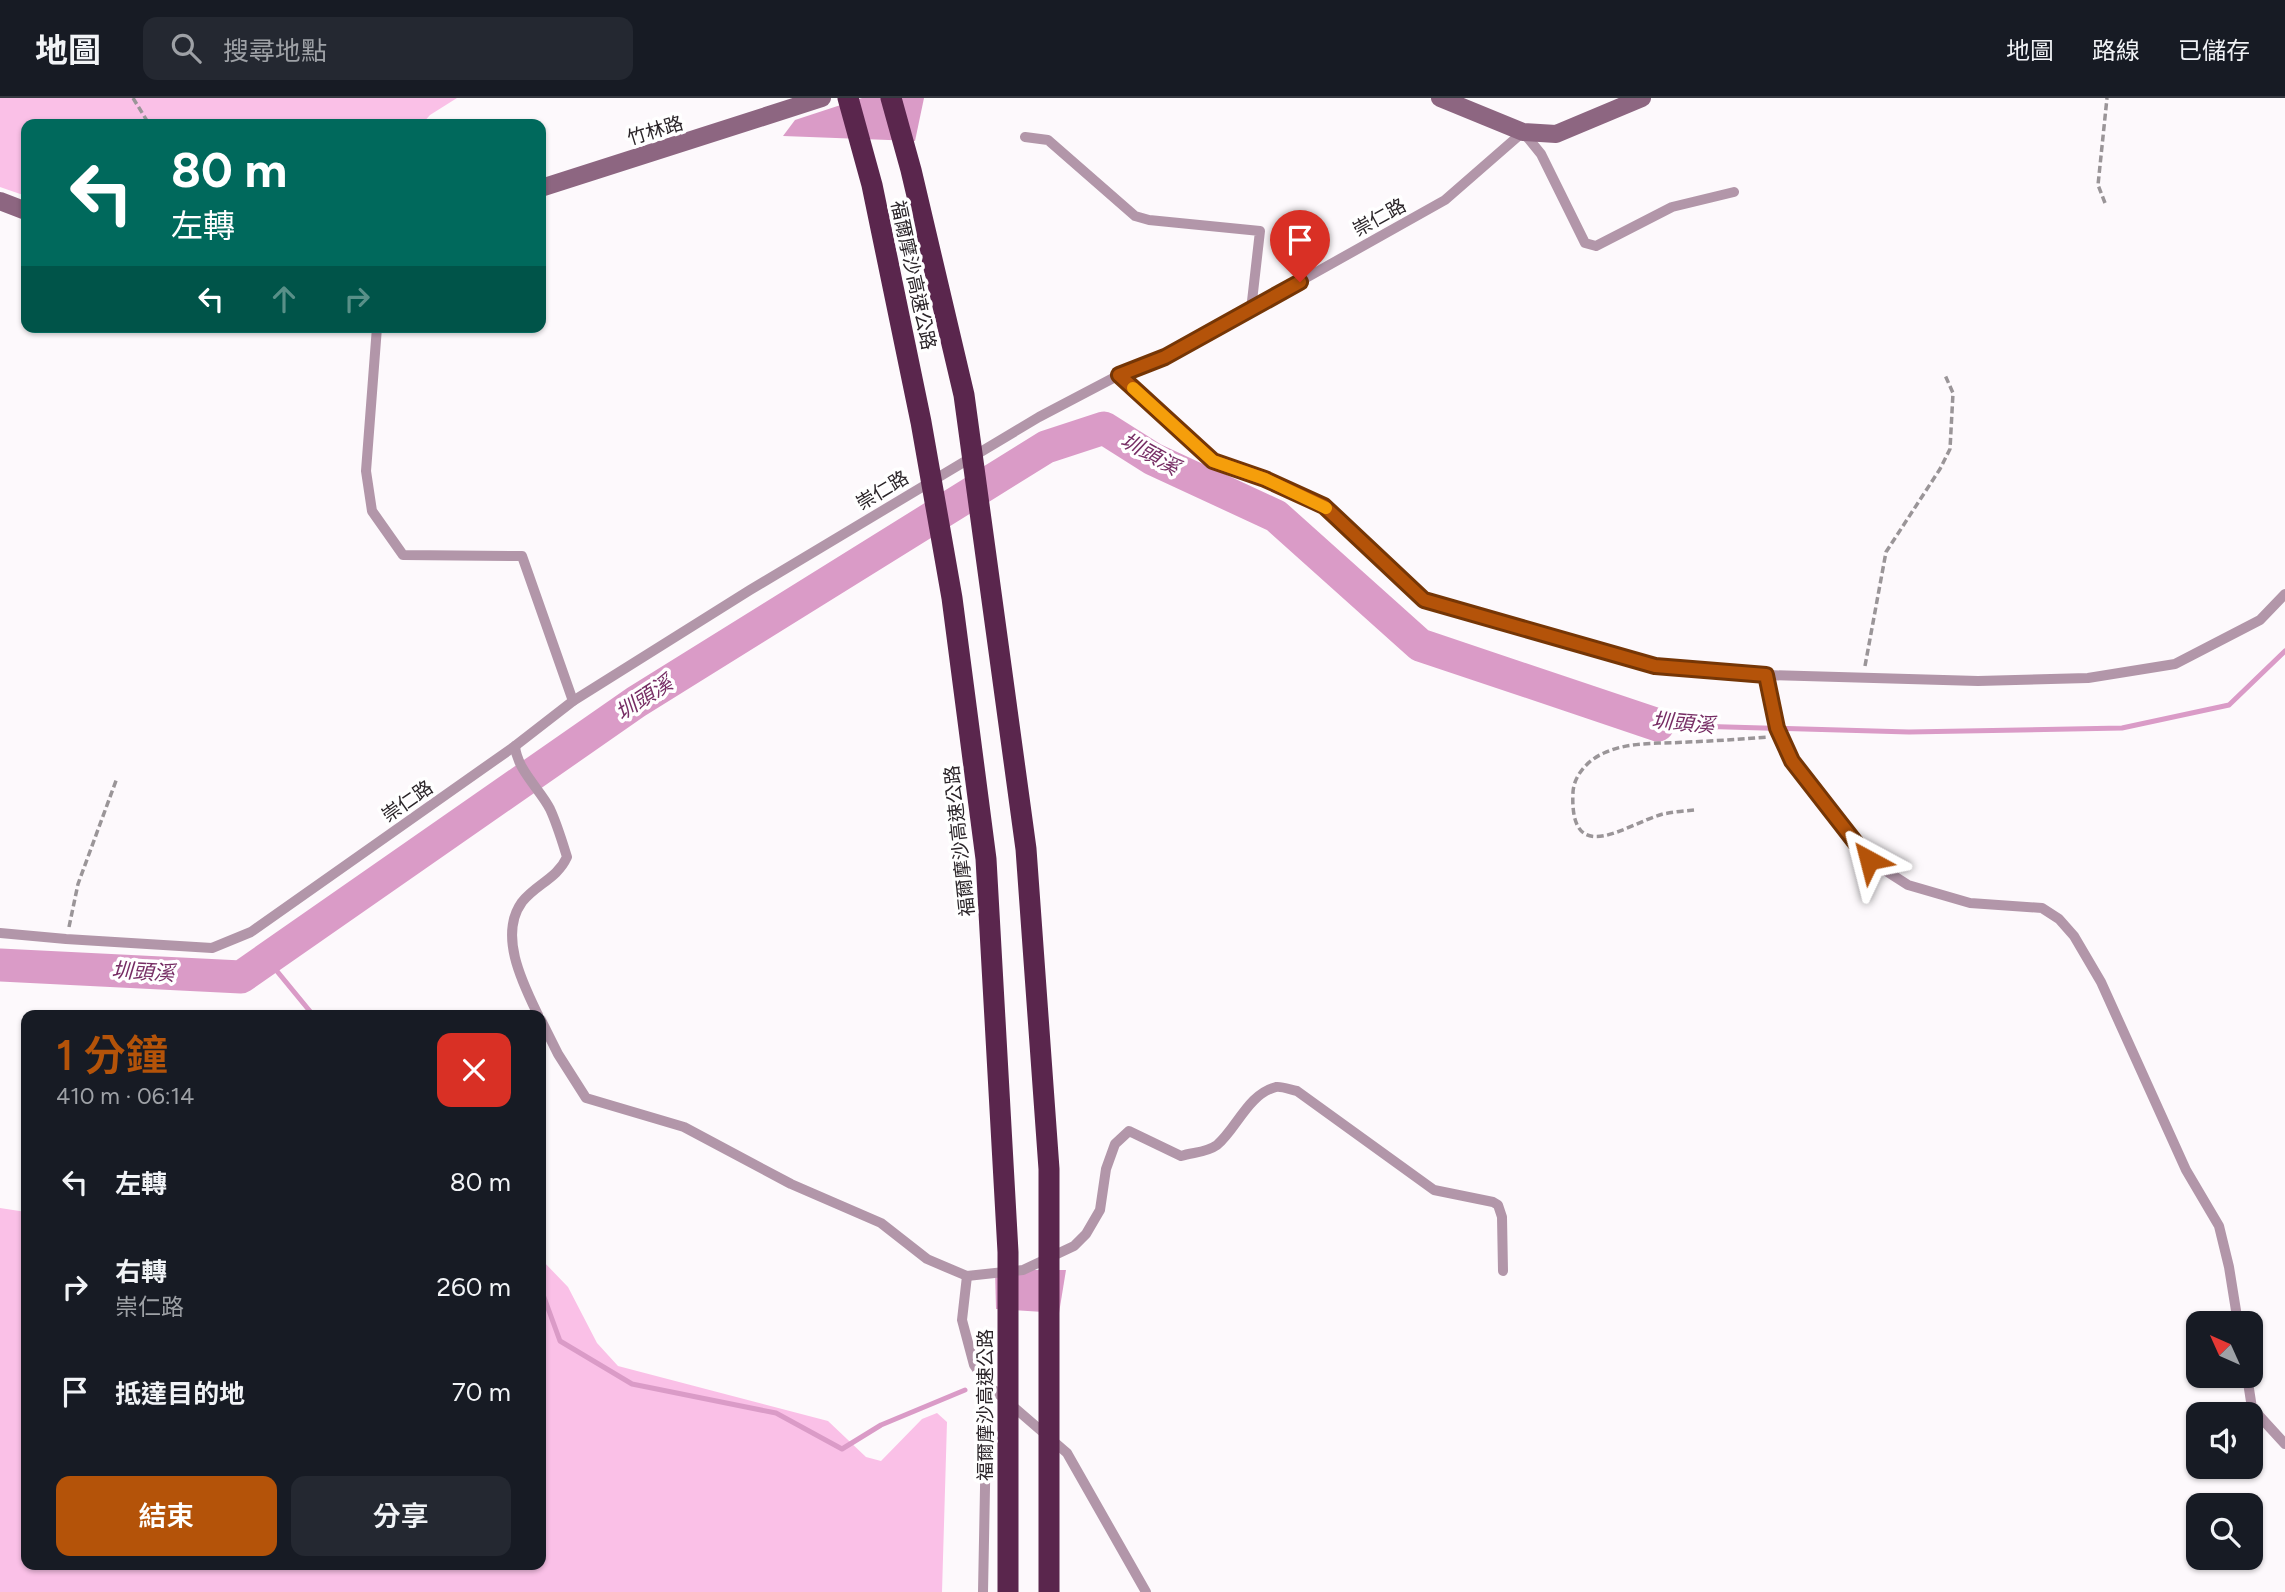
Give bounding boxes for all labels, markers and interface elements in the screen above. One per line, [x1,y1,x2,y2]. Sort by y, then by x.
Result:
search box [143,17,633,80]
icon: search [167,29,205,67]
text: 地圖 [35,31,101,70]
text: 搜尋地點 [223,35,327,67]
text: 地圖 [2006,36,2054,65]
text: 路線 [2092,36,2140,65]
text: 已儲存 [2178,36,2250,65]
street label: 竹林路 [625,111,686,150]
text: 80 m [171,140,287,199]
icon: left [56,147,147,238]
street label: 崇仁路 [1349,194,1410,241]
street label: 福爾摩沙高速公路 [886,198,941,352]
text: 左轉 [171,207,235,245]
pin [1270,210,1330,282]
icon: arrive [1281,221,1319,259]
icon: left [192,280,230,318]
icon: ahead [265,280,303,318]
icon: right [338,280,376,318]
water label: 圳頭溪 [1117,427,1186,481]
street label: 崇仁路 [852,466,913,515]
water label: 圳頭溪 [611,668,679,725]
water label: 圳頭溪 [1651,707,1719,738]
street label: 福爾摩沙高速公路 [940,764,979,918]
street label: 崇仁路 [377,776,437,827]
position arrow [1832,823,1906,897]
water label: 圳頭溪 [111,957,178,986]
text: 1 分鐘 [56,1030,168,1081]
button: close [437,1033,511,1107]
text: 410 m · 06:14 [56,1082,194,1110]
icon: left [56,1163,94,1201]
text: 80 m [450,1166,511,1198]
text: 左轉 [115,1168,167,1200]
text: 右轉 [115,1256,167,1288]
icon: right [56,1268,94,1306]
text: 260 m [437,1271,511,1303]
text: 崇仁路 [115,1293,184,1321]
north arrow [2186,1311,2263,1388]
map controls [2186,1311,2263,1570]
street label: 福爾摩沙高速公路 [974,1329,997,1481]
icon: arrive [56,1373,94,1411]
text: 70 m [452,1376,511,1408]
text: 抵達目的地 [115,1378,245,1410]
button: sound [2186,1402,2263,1479]
button: 結束 [56,1476,277,1556]
button: 分享 [291,1476,511,1556]
button: search [2186,1493,2263,1570]

